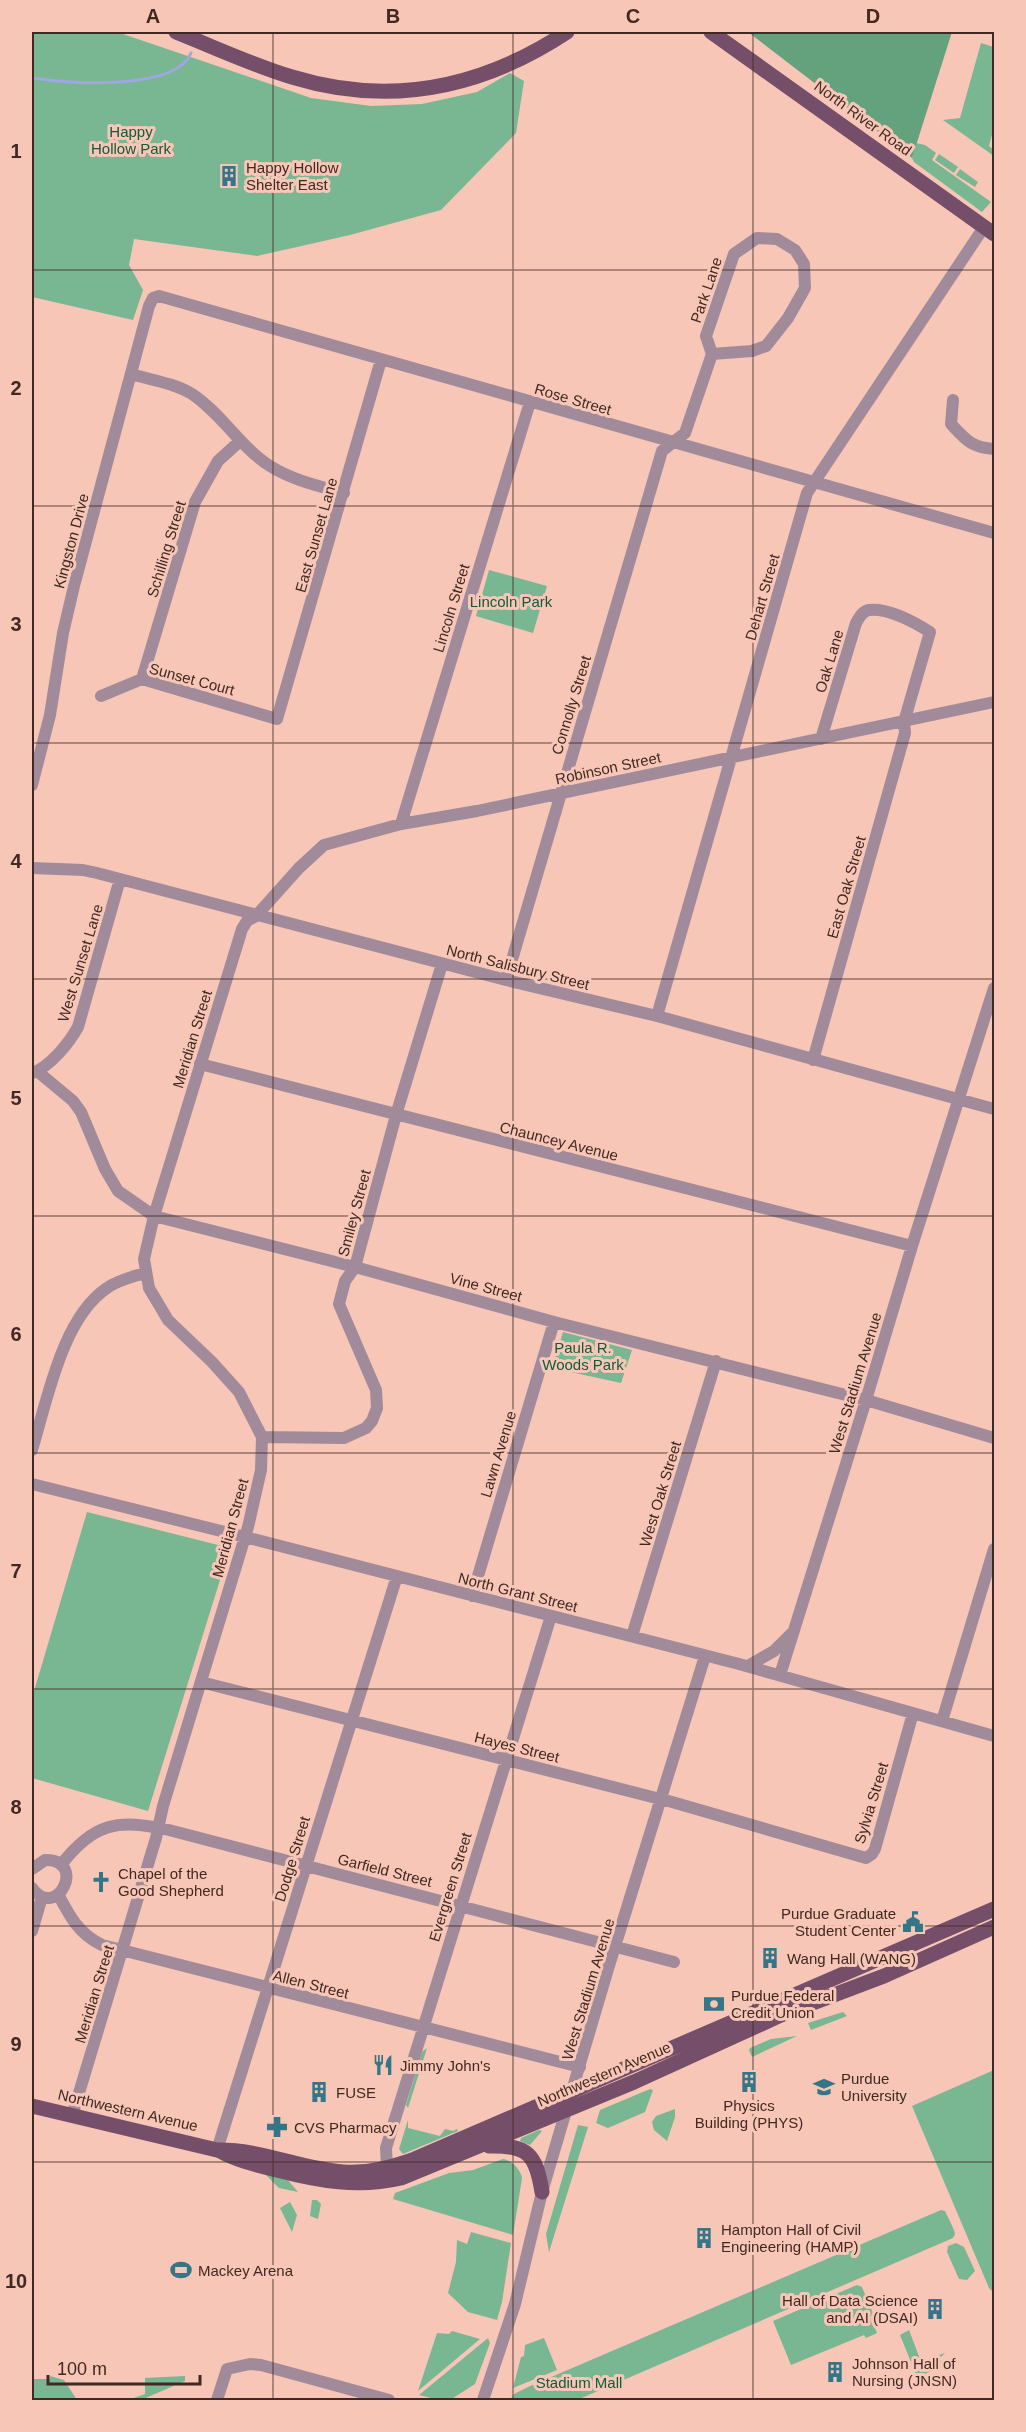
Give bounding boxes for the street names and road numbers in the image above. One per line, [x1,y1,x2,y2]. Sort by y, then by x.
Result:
street label: North River Road [811,77,915,159]
street label: Park Lane [687,255,725,325]
street label: Rose Street [533,380,614,418]
street label: East Sunset Lane [292,476,340,594]
street label: Kingston Drive [50,492,92,590]
street label: Schilling Street [143,498,189,599]
street label: Dehart Street [742,551,783,642]
street label: Lincoln Street [429,561,473,654]
street label: Oak Lane [811,627,847,695]
street label: Connolly Street [548,653,594,757]
street label: Sunset Court [148,659,237,699]
street label: Robinson Street [554,748,663,787]
street label: East Oak Street [823,833,869,940]
street label: West Sunset Lane [54,902,106,1024]
street label: North Salisbury Street [445,941,592,993]
street label: Meridian Street [169,987,215,1090]
street label: Chauncey Avenue [498,1118,620,1164]
street label: Smiley Street [334,1167,374,1258]
street label: Vine Street [448,1269,525,1305]
street label: West Stadium Avenue [825,1310,885,1456]
street label: Lawn Avenue [477,1409,519,1499]
street label: West Oak Street [636,1438,684,1549]
street label: Meridian Street [209,1476,252,1579]
street label: North Grant Street [456,1569,580,1615]
street label: Hayes Street [473,1728,562,1766]
street label: Sylvia Street [851,1759,892,1846]
street label: Dodge Street [271,1813,313,1904]
street label: Evergreen Street [425,1830,475,1944]
street label: Garfield Street [336,1850,435,1890]
street label: West Stadium Avenue [558,1916,618,2062]
street label: Meridian Street [71,1942,117,2045]
street label: Allen Street [271,1966,351,2002]
street label: Northwestern Avenue [535,2038,673,2110]
street label: Northwestern Avenue [56,2086,200,2134]

